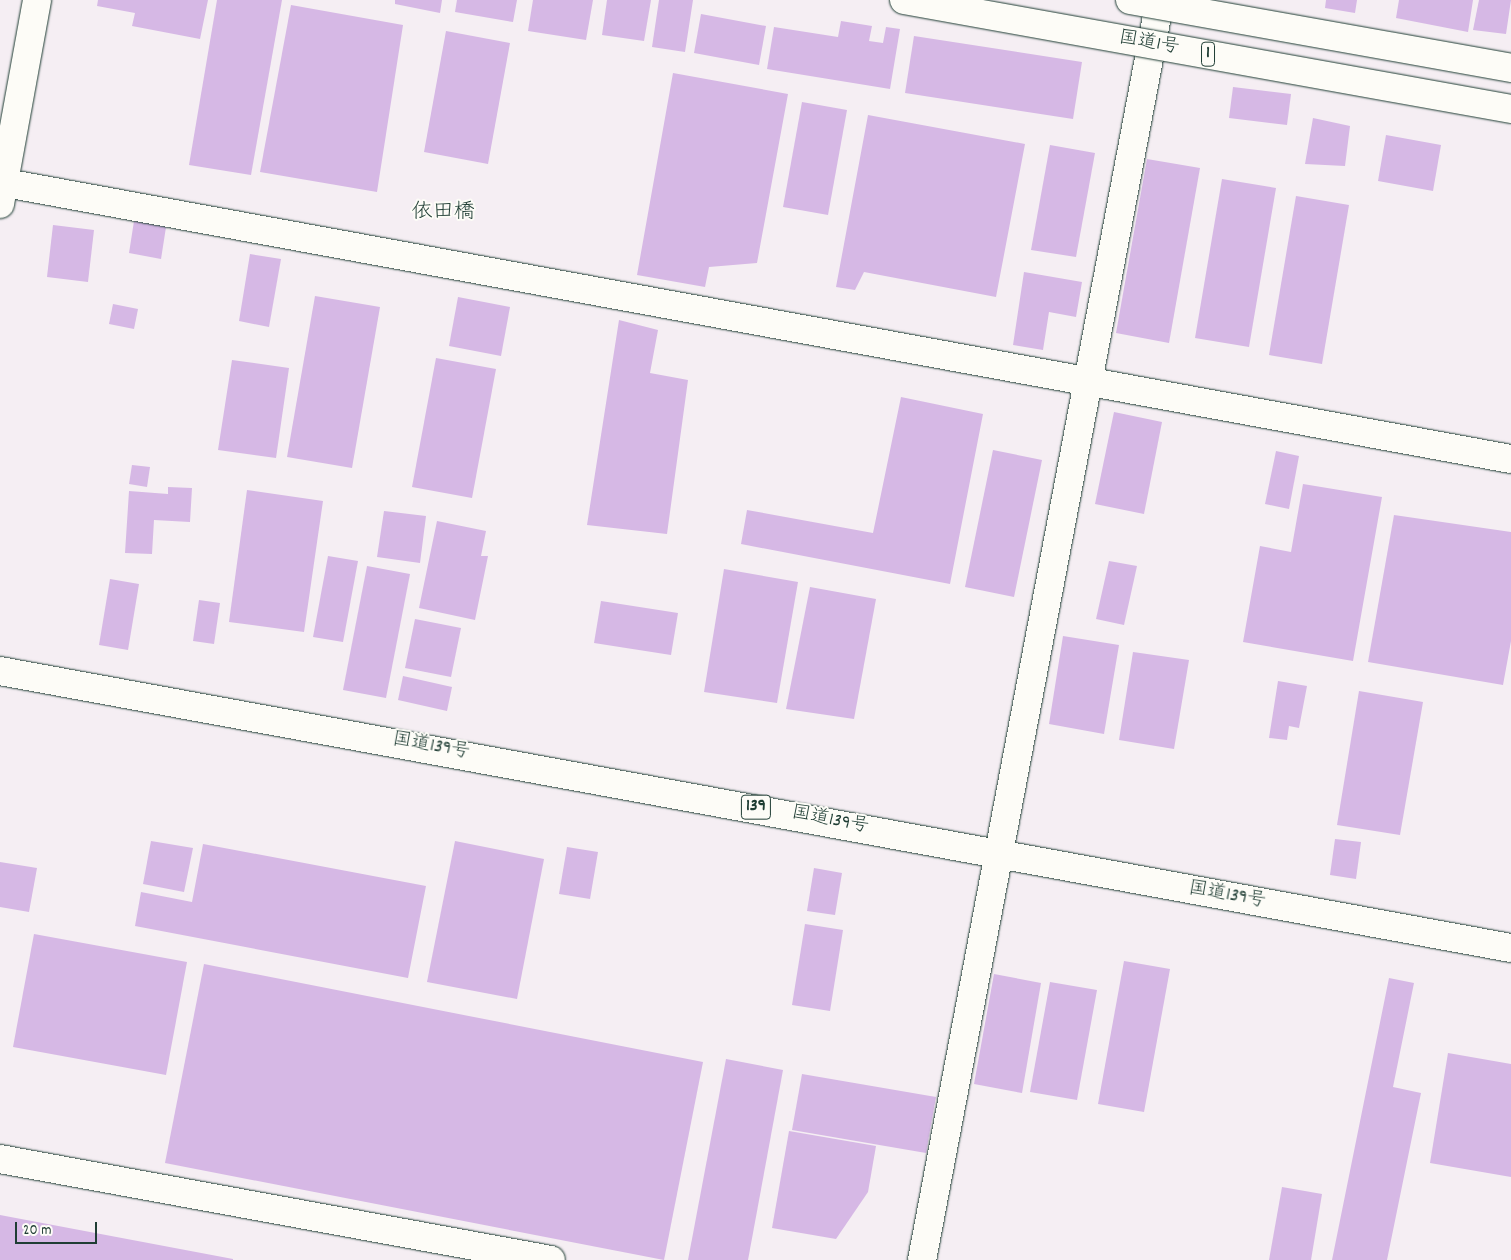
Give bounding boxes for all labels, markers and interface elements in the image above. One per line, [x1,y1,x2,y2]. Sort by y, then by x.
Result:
street label: 国道1号 [1117,27,1181,61]
road number: 1 [1200,39,1216,70]
district label: 依田橋 [412,200,474,226]
street label: 国道139号 [390,729,472,765]
road number: 139 [740,792,772,822]
street label: 国道139号 [789,802,871,840]
street label: 国道139号 [1186,878,1268,914]
scale bar [18,1212,100,1244]
text: 20 m [23,1220,51,1242]

